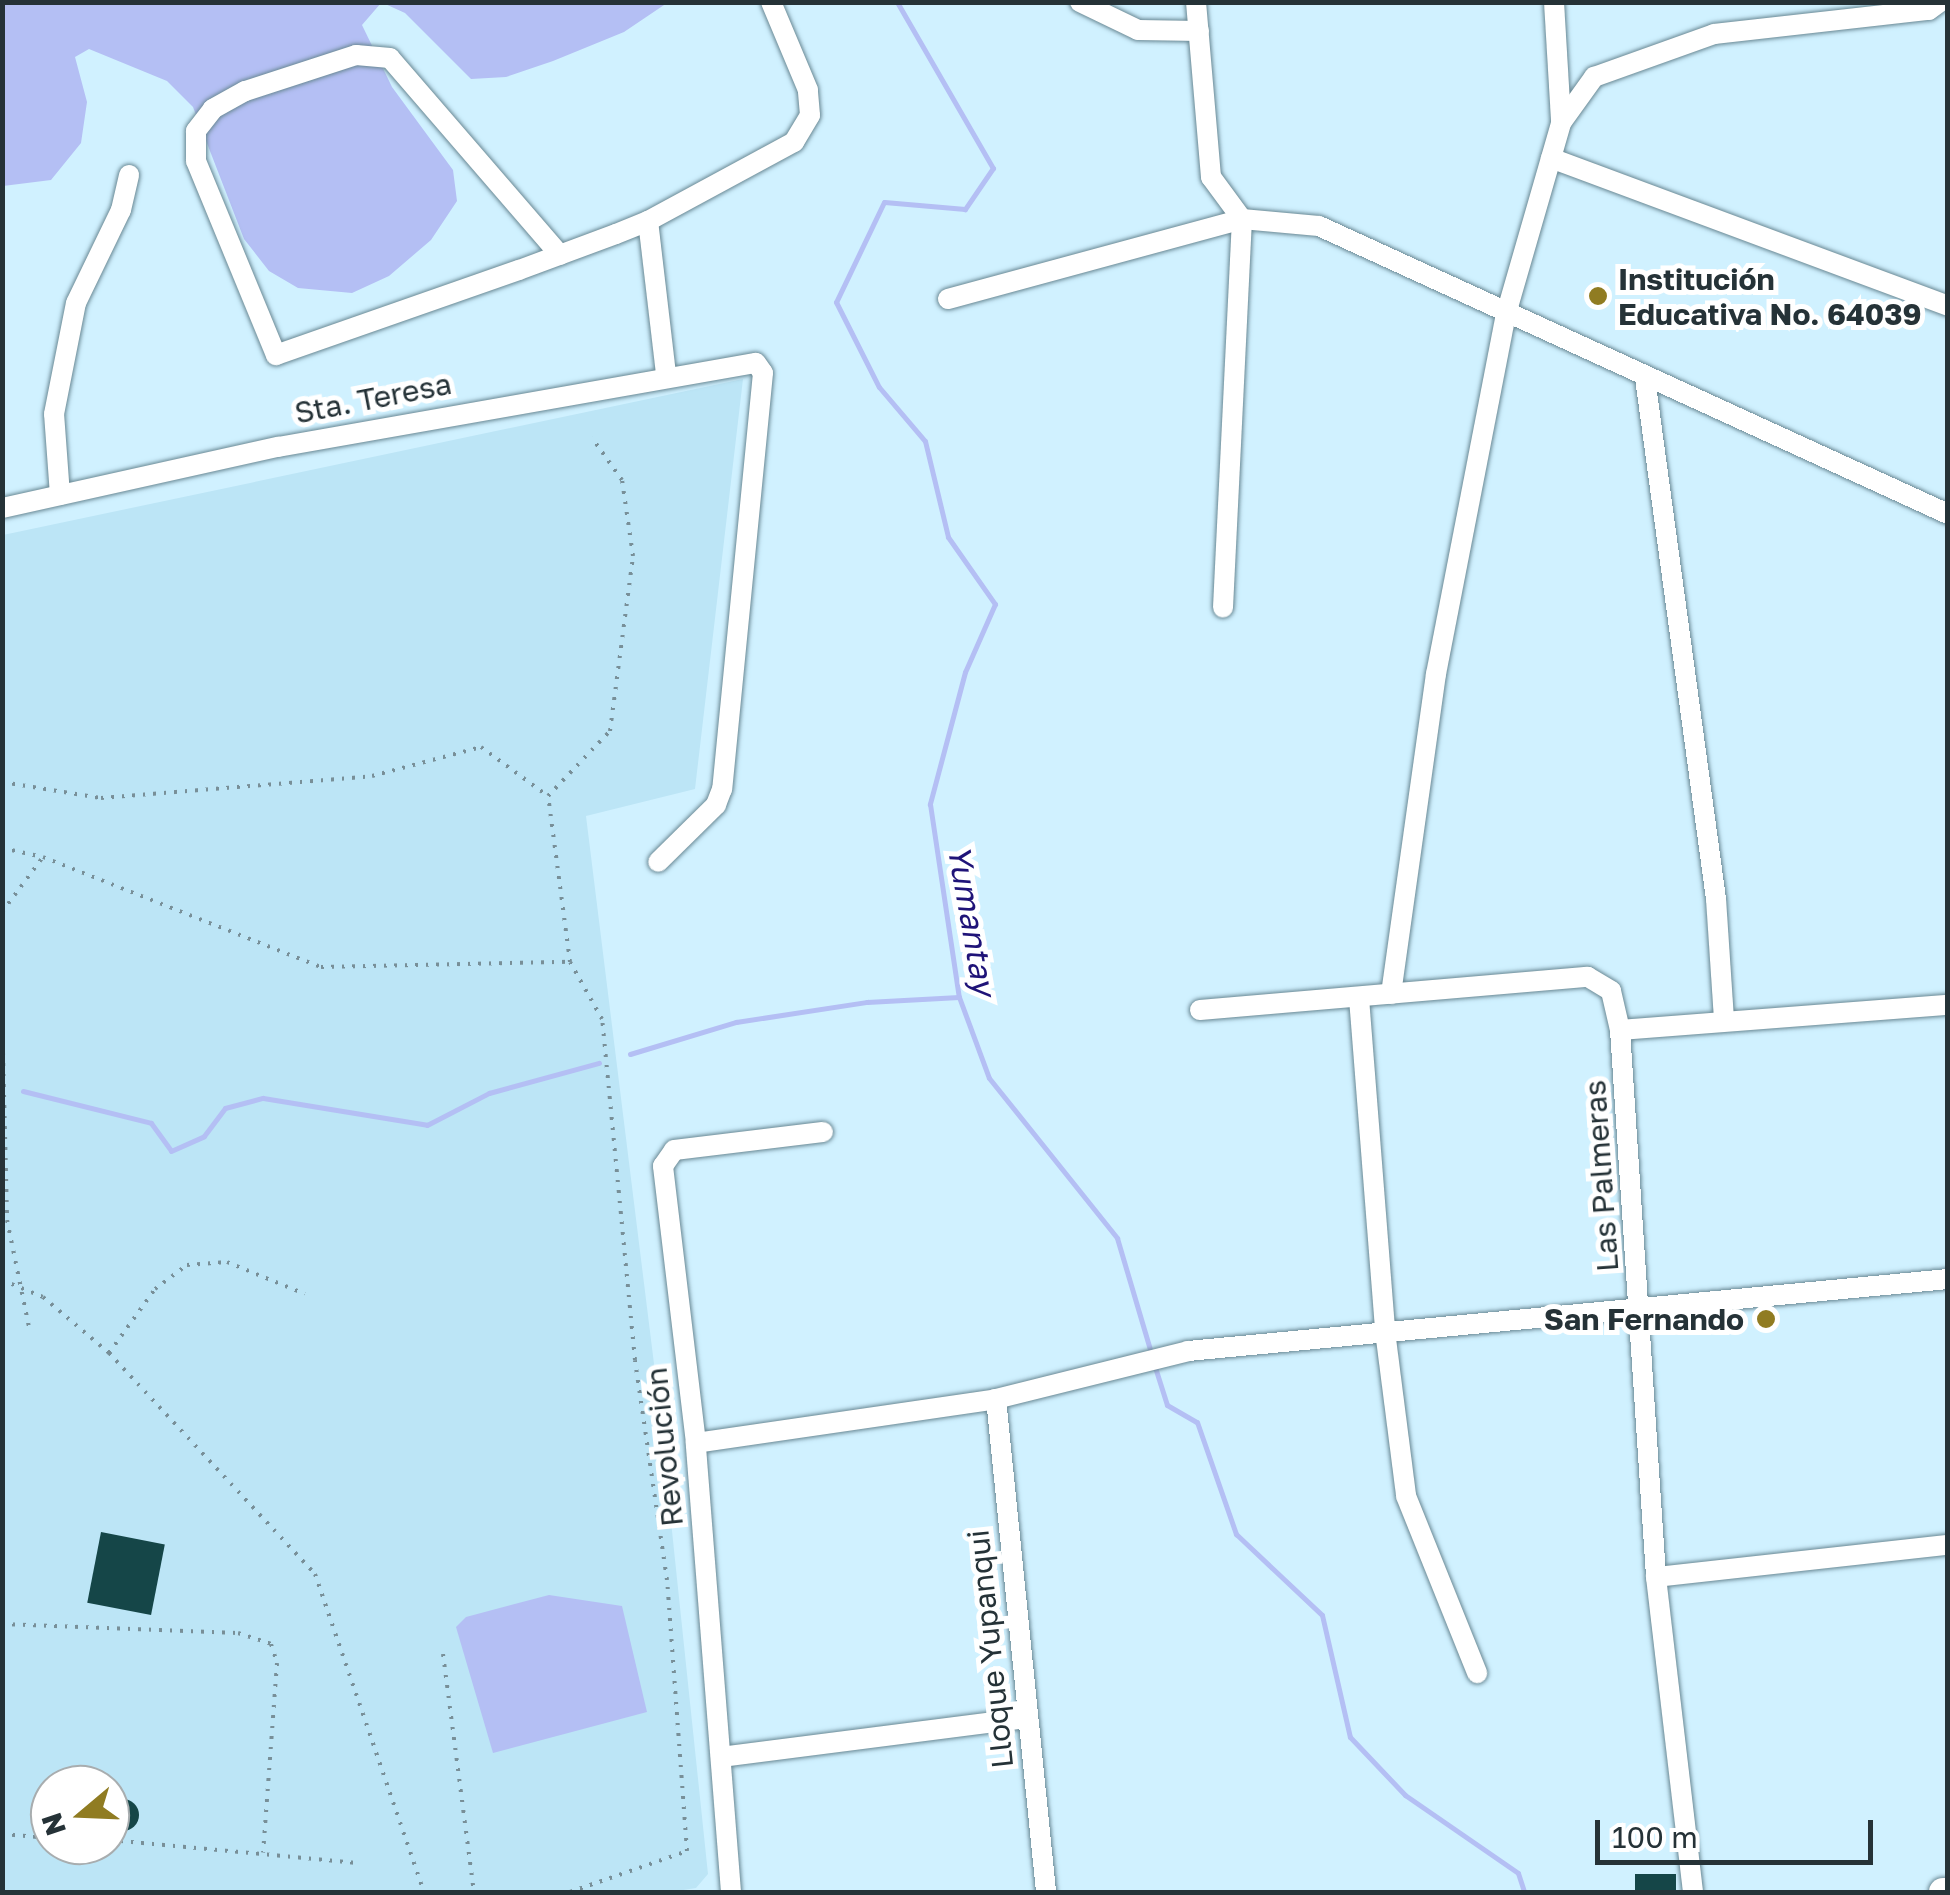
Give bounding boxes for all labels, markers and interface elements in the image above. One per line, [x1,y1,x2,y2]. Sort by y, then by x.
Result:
place label: Institución Educativa No. 64039 [1618,261,1922,332]
marker: Institución Educativa No. 64039 [1587,285,1609,307]
street label: Sta. Teresa [292,365,454,431]
water label: Yumantay [940,842,1004,998]
street label: Las Palmeras [1576,1079,1626,1273]
place label: San Fernando [1544,1301,1744,1337]
marker: San Fernando [1753,1306,1779,1332]
street label: Revolución [638,1366,690,1528]
street label: Lloque Yupanqui [960,1528,1020,1770]
north arrow [30,1765,130,1865]
scale bar [1600,1800,1878,1862]
text: N [34,1809,72,1840]
text: 100 m [1612,1819,1698,1855]

